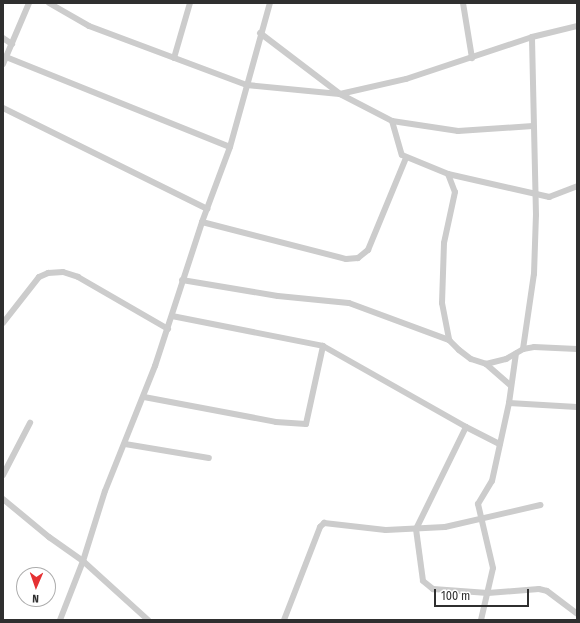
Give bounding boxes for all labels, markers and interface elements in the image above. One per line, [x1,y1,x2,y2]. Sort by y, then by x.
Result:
north arrow [16,567,56,607]
scale bar [436,581,531,607]
text: 100 m [441,589,470,603]
text: N [32,592,39,605]

